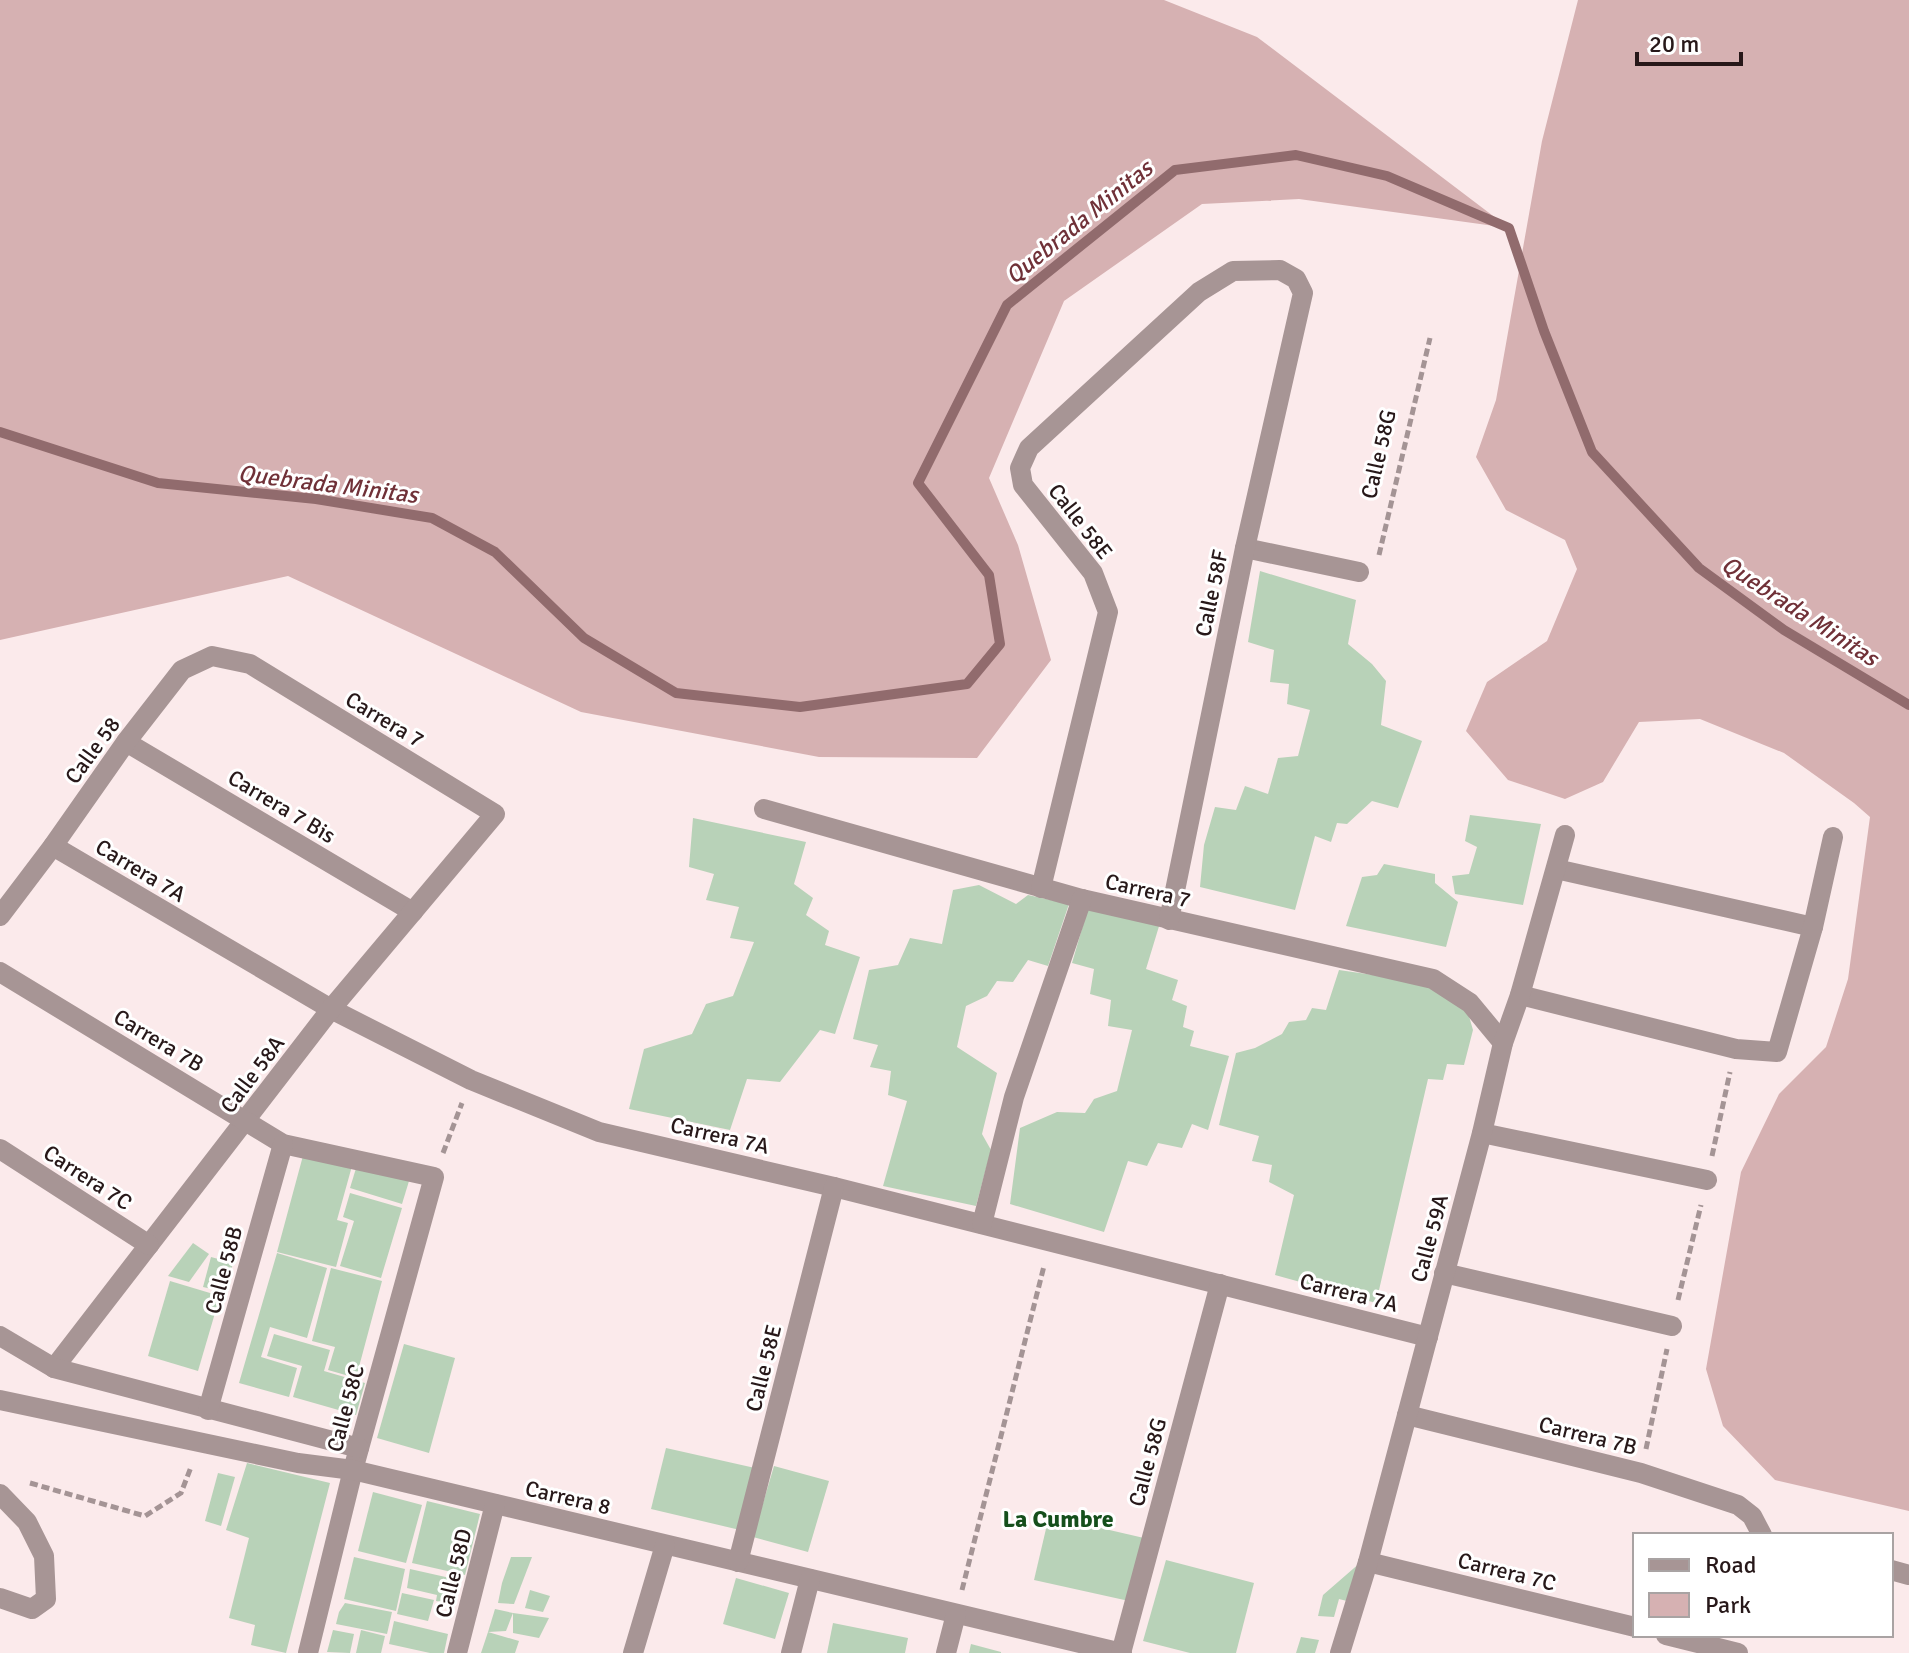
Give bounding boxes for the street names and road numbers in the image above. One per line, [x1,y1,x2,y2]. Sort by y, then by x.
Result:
street label: Calle 58G [1355,407,1402,501]
street label: Calle 58E [1043,478,1119,565]
street label: Calle 58F [1189,547,1234,639]
street label: Carrera 7 [341,685,429,753]
street label: Calle 58 [59,711,126,789]
street label: Carrera 7 Bis [223,764,340,849]
street label: Carrera 7A [91,833,191,908]
street label: Carrera 7 [1103,868,1193,913]
street label: Carrera 7B [109,1003,209,1078]
street label: Calle 58A [215,1030,291,1118]
street label: Carrera 7A [668,1111,772,1160]
street label: Carrera 7C [38,1139,137,1216]
street label: Calle 59A [1405,1191,1454,1285]
street label: Calle 58B [199,1223,248,1317]
street label: Carrera 7A [1297,1267,1401,1318]
street label: Calle 58E [740,1322,787,1414]
street label: Calle 58C [321,1361,370,1455]
street label: Carrera 7B [1536,1410,1640,1461]
street label: Calle 58G [1123,1415,1172,1509]
street label: Carrera 8 [523,1475,613,1520]
street label: Calle 58D [429,1526,478,1620]
street label: Carrera 7C [1455,1546,1559,1597]

